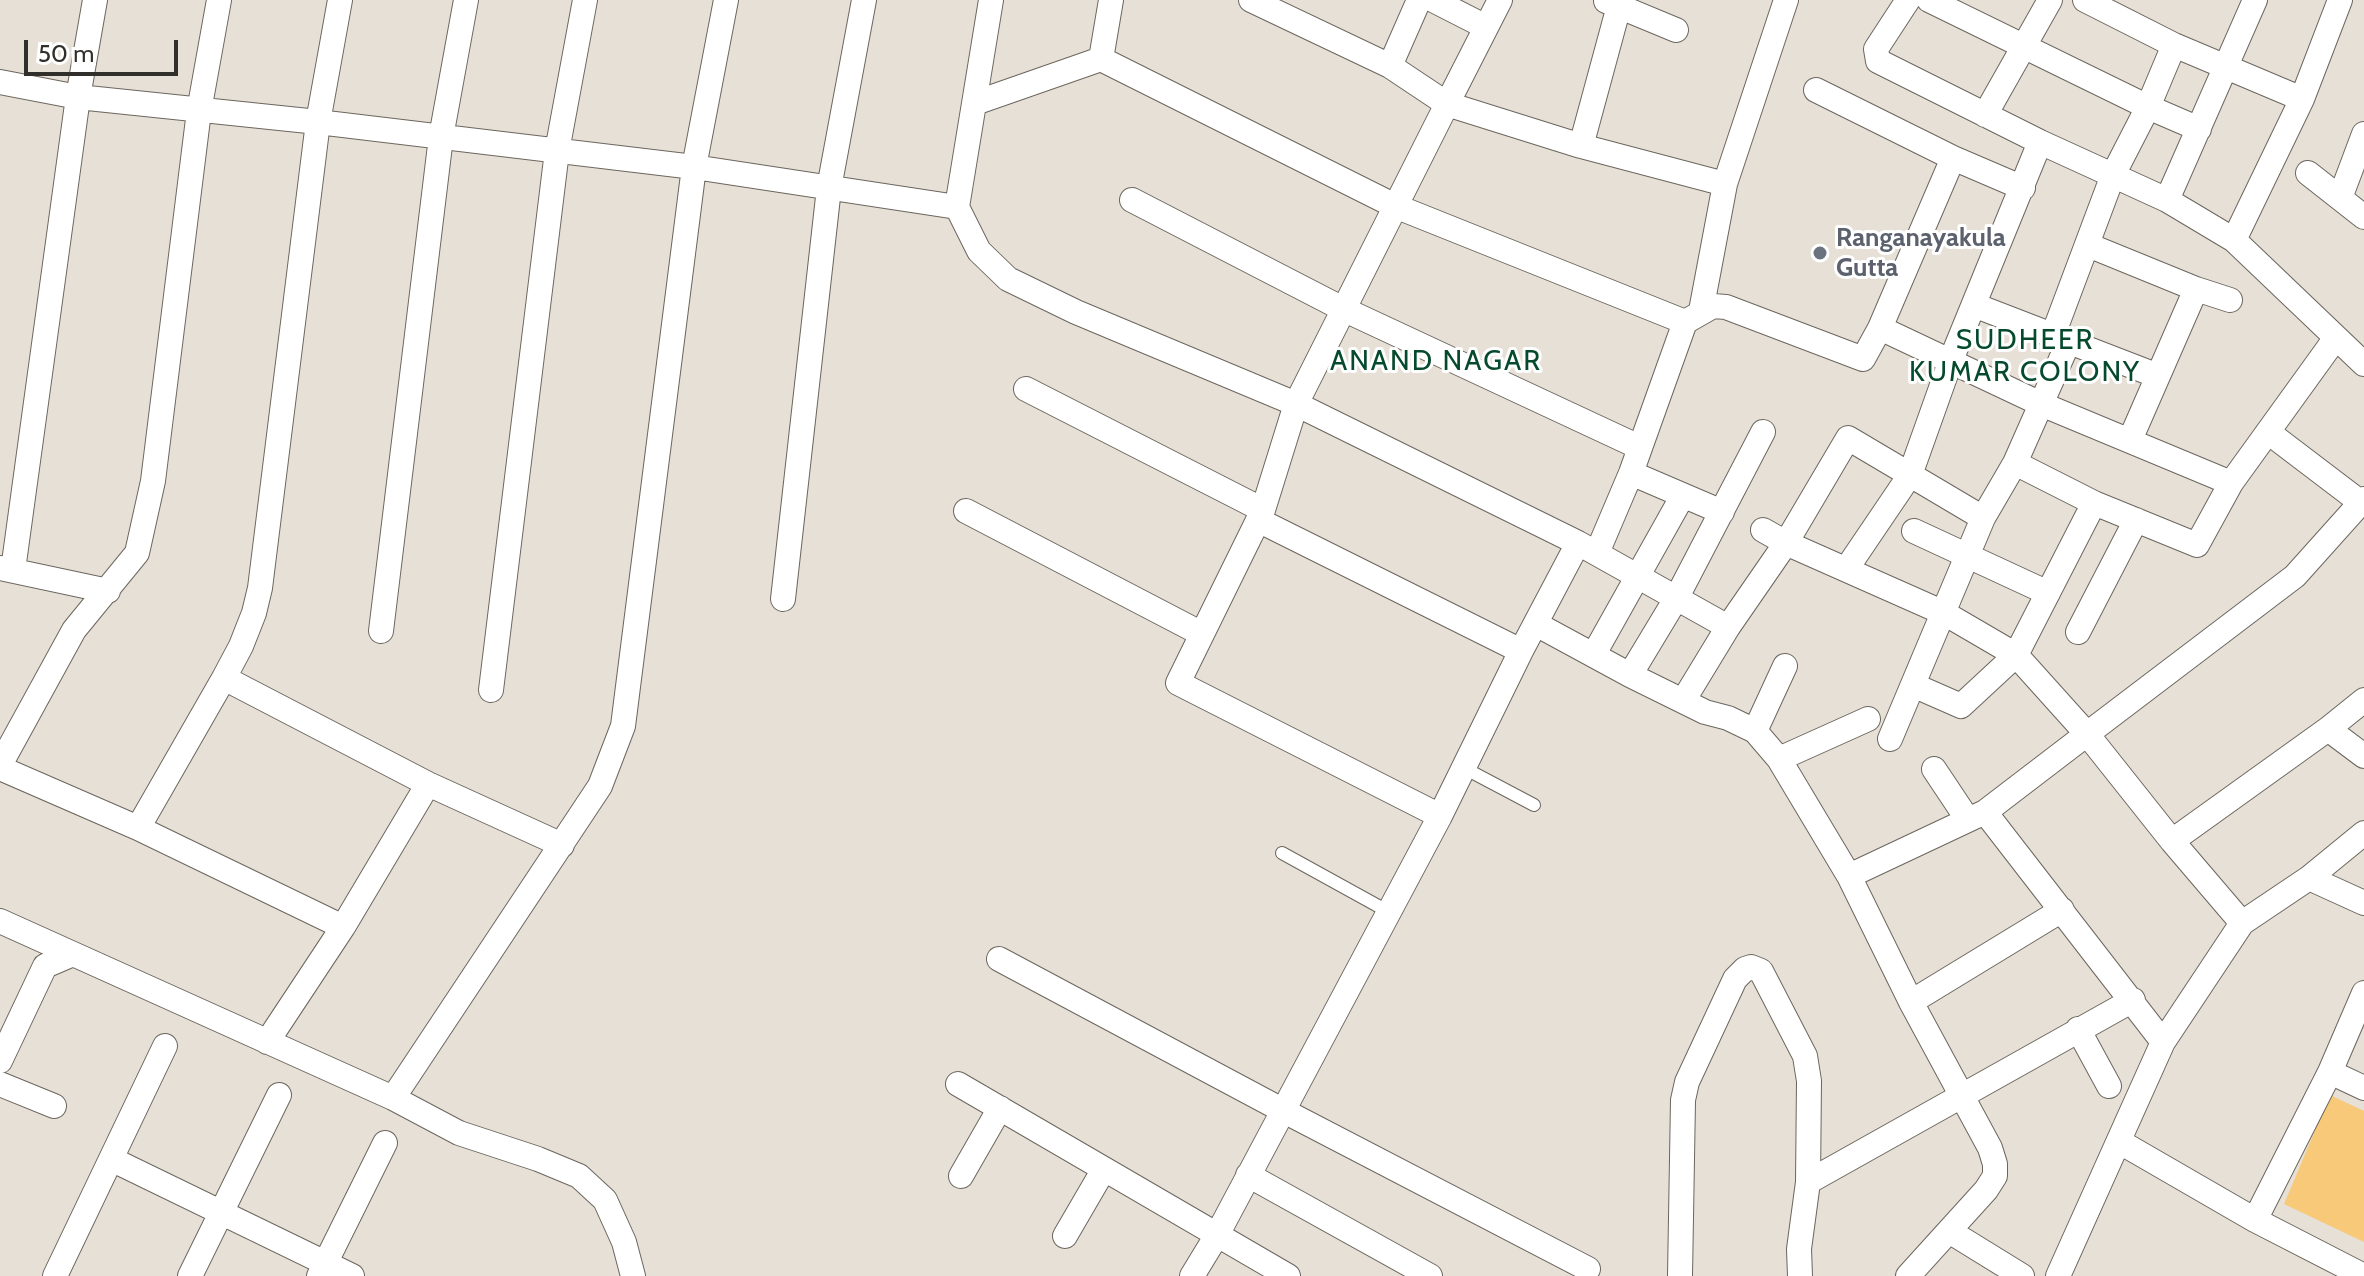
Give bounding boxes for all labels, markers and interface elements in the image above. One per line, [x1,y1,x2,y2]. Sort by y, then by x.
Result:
scale bar [28,24,182,74]
text: 50 m [38,39,94,68]
place label: Ranganayakula Gutta [1836,222,2006,284]
marker: Ranganayakula Gutta [1811,244,1829,262]
district label: SUDHEER KUMAR COLONY [1909,324,2141,390]
district label: ANAND NAGAR [1330,345,1542,379]

